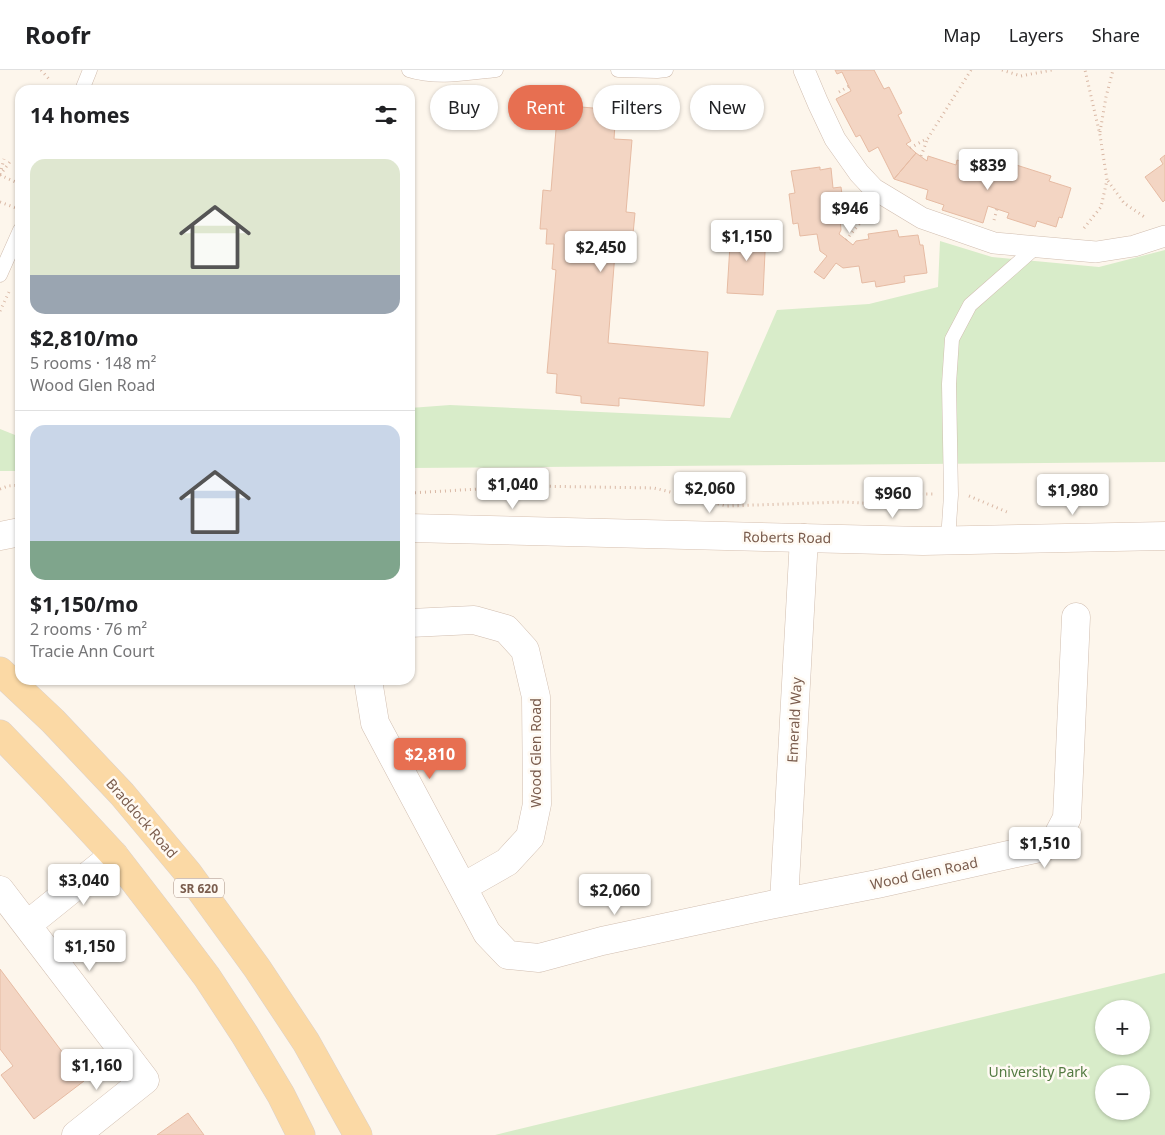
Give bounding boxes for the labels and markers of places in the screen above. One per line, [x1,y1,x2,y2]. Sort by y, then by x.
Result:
pin: $839 [958,148,1018,191]
pin: $946 [820,191,880,234]
pin: $1,150 [706,220,788,262]
pin: $2,450 [560,230,642,273]
pin: $1,040 [472,468,554,510]
pin: $2,060 [669,472,751,514]
pin: $1,980 [1032,474,1114,516]
pin: $960 [863,476,923,519]
pin: $2,810 [389,738,471,780]
pin: $1,510 [1004,826,1086,869]
pin: $3,040 [43,864,125,906]
pin: $2,060 [574,874,656,916]
pin: $1,150 [49,930,131,972]
pin: $1,160 [56,1048,138,1091]

